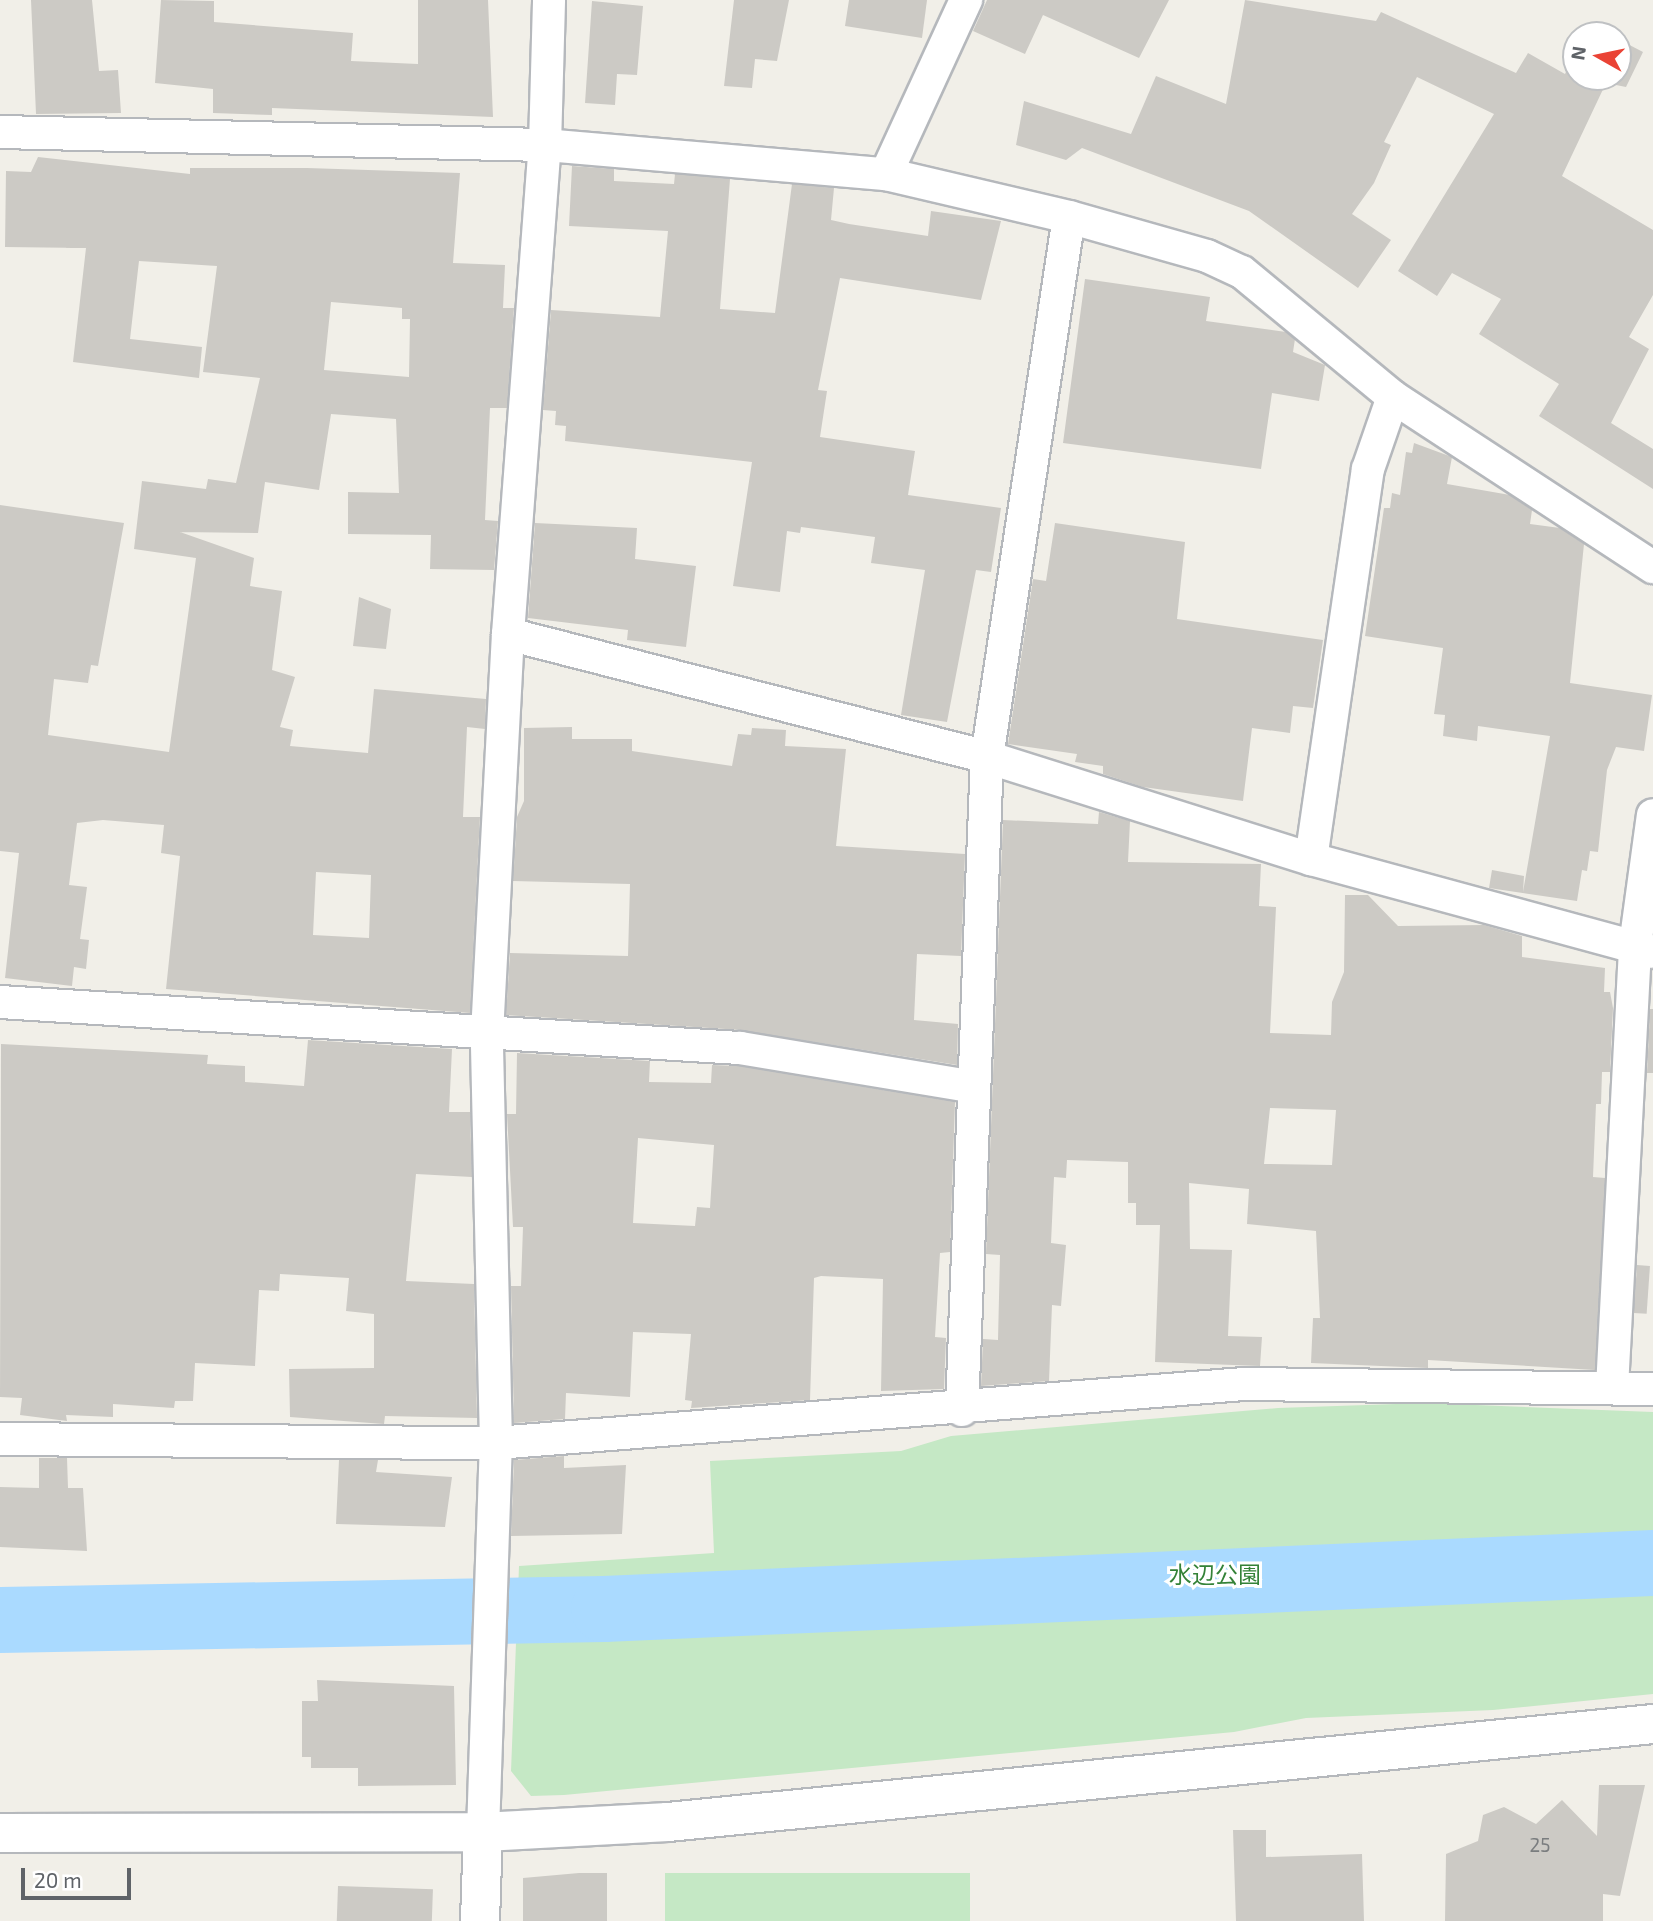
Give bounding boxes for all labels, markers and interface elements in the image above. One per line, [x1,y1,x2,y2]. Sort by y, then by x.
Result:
north arrow [1562,21,1632,91]
text: N [1565,44,1590,62]
park label: 水辺公園 [1169,1560,1261,1588]
house number: 25 [1530,1834,1550,1856]
scale bar [24,1854,135,1898]
text: 20 m [34,1867,82,1892]

